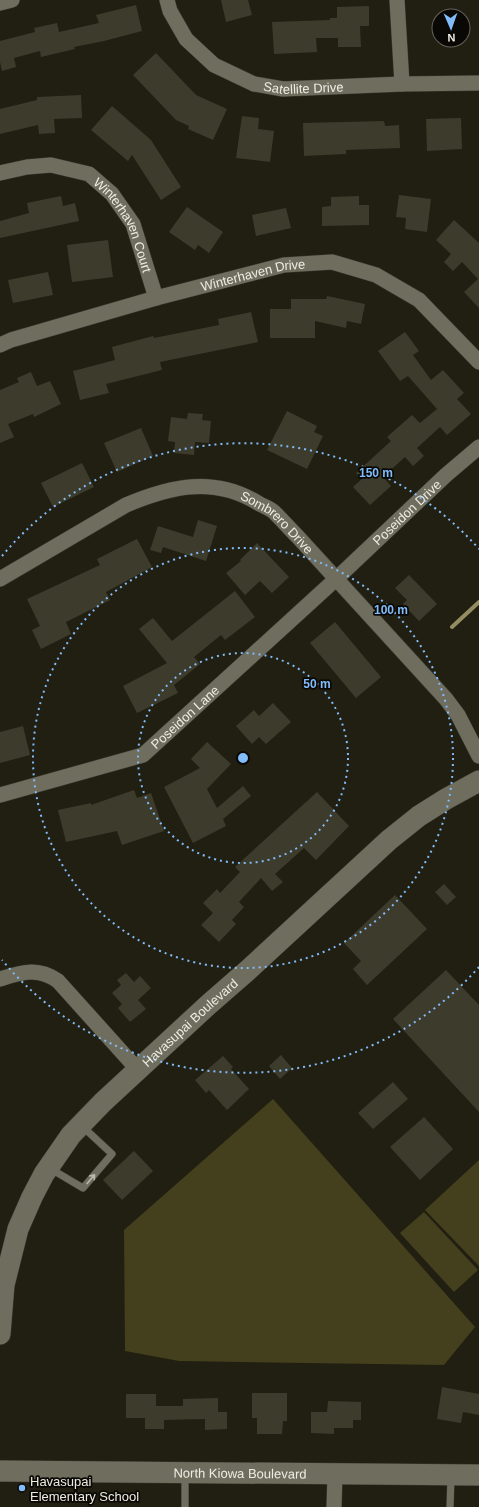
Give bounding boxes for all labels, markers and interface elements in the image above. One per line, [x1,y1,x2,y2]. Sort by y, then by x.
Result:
north arrow [431,8,471,48]
text: N [447,32,456,44]
street label: Satellite Drive [262,79,344,97]
street label: Winterhaven Court [91,175,155,275]
street label: Winterhaven Drive [199,257,306,294]
text: 150 m [359,466,393,480]
street label: Poseidon Drive [370,477,444,548]
street label: Sombrero Drive [238,488,316,557]
text: 100 m [374,603,408,617]
text: 50 m [303,677,331,691]
street label: Poseidon Lane [148,683,222,752]
centre of rings [236,751,250,765]
street label: Havasupai Boulevard [139,976,241,1070]
one-way arrow [87,1173,96,1184]
street label: North Kiowa Boulevard [173,1465,307,1482]
place label: Havasupai Elementary School [30,1474,139,1504]
marker: Havasupai Elementary School [17,1483,27,1493]

